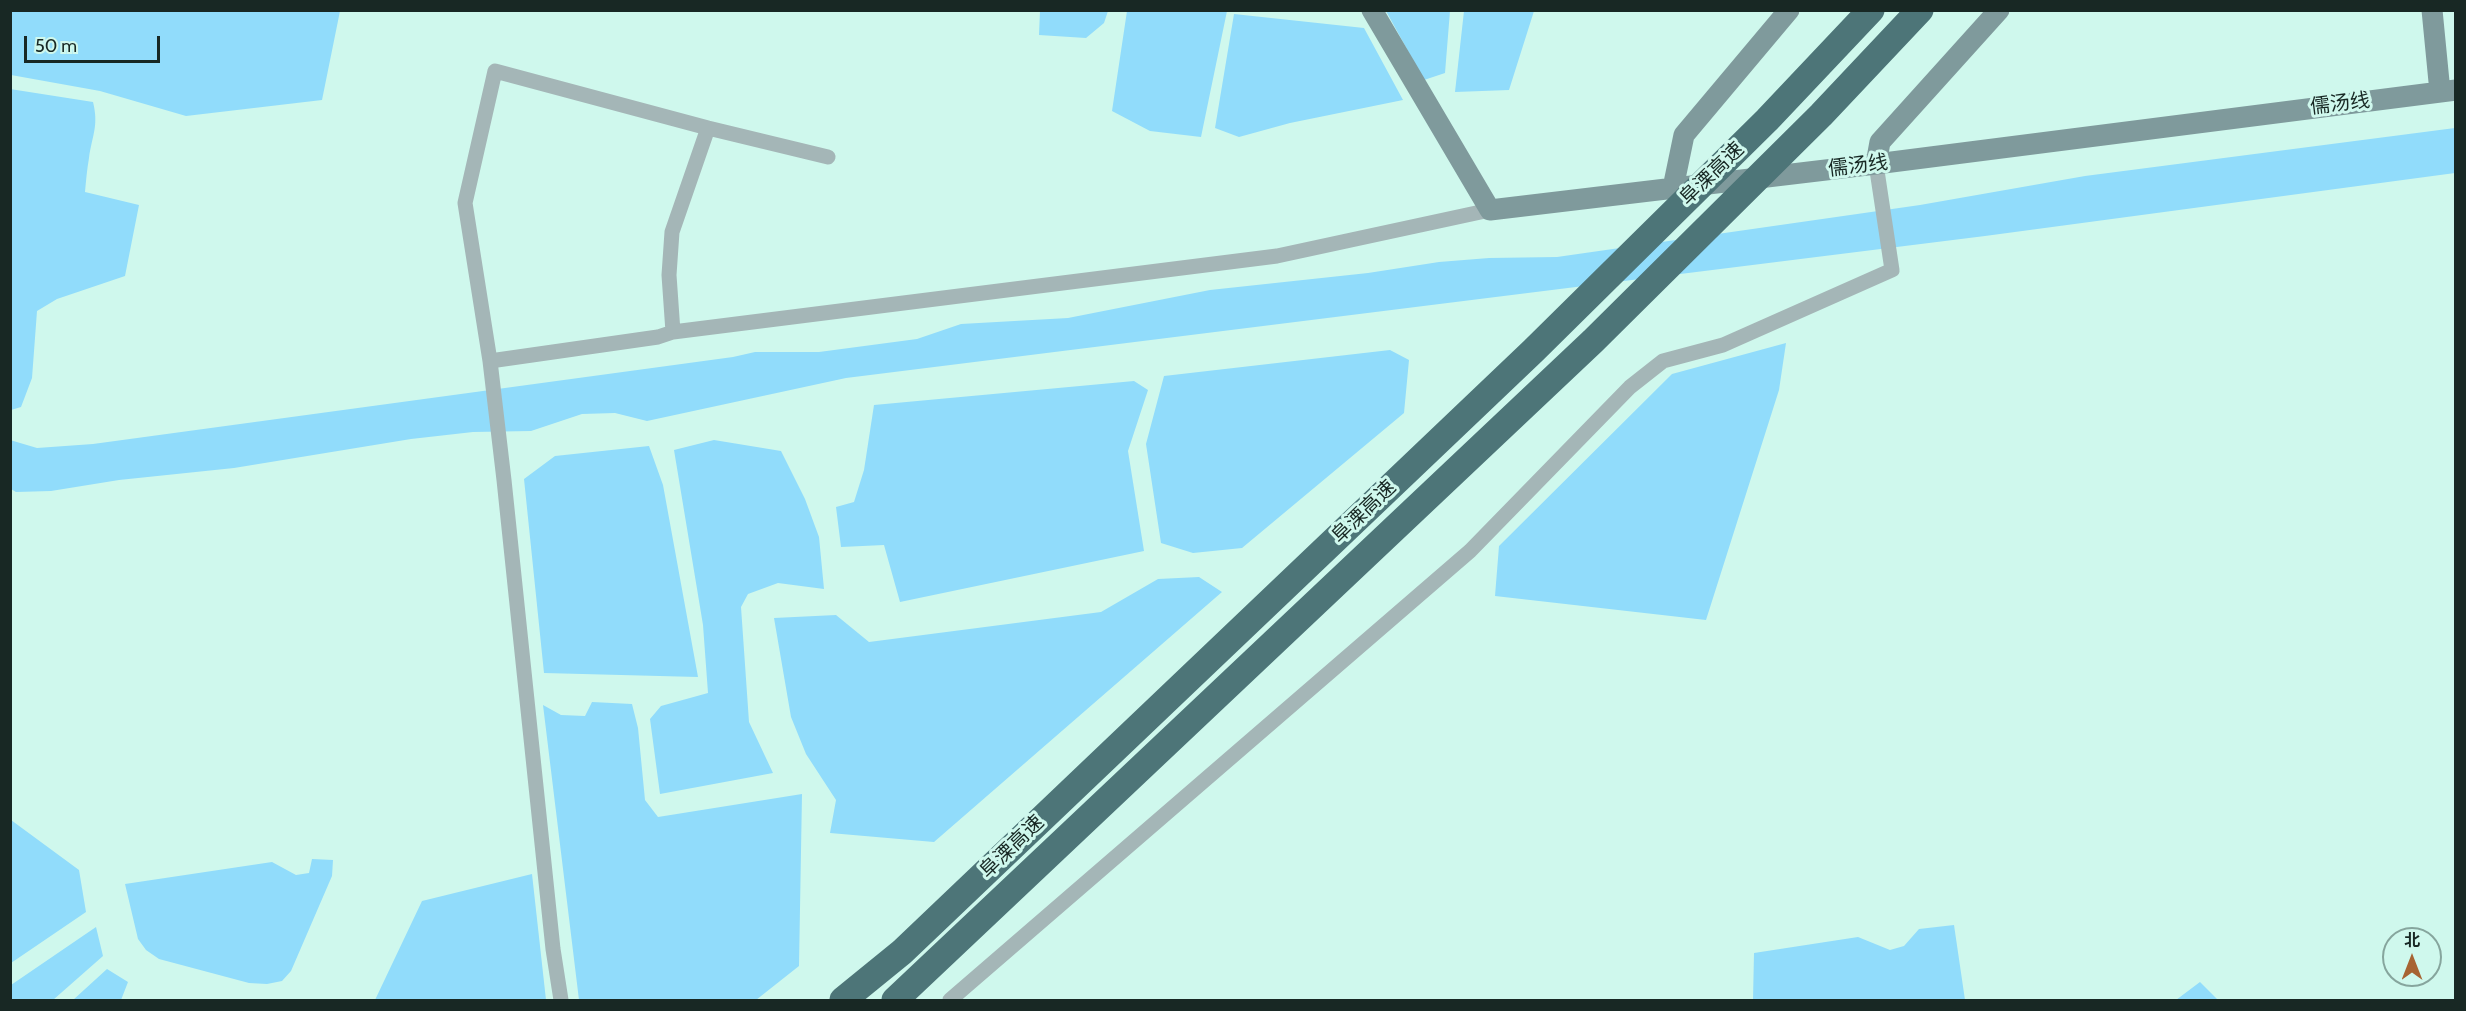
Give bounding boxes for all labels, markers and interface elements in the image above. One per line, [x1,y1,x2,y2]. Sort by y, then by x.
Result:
scale bar [27,24,164,62]
text: 50 m [35,35,77,57]
street label: 儒汤线 [2309,88,2371,120]
street label: 阜溧高速 [1675,138,1749,210]
street label: 儒汤线 [1827,150,1889,182]
street label: 阜溧高速 [1327,476,1401,548]
street label: 阜溧高速 [975,811,1049,883]
north arrow [2382,927,2442,987]
text: 北 [2404,931,2420,950]

